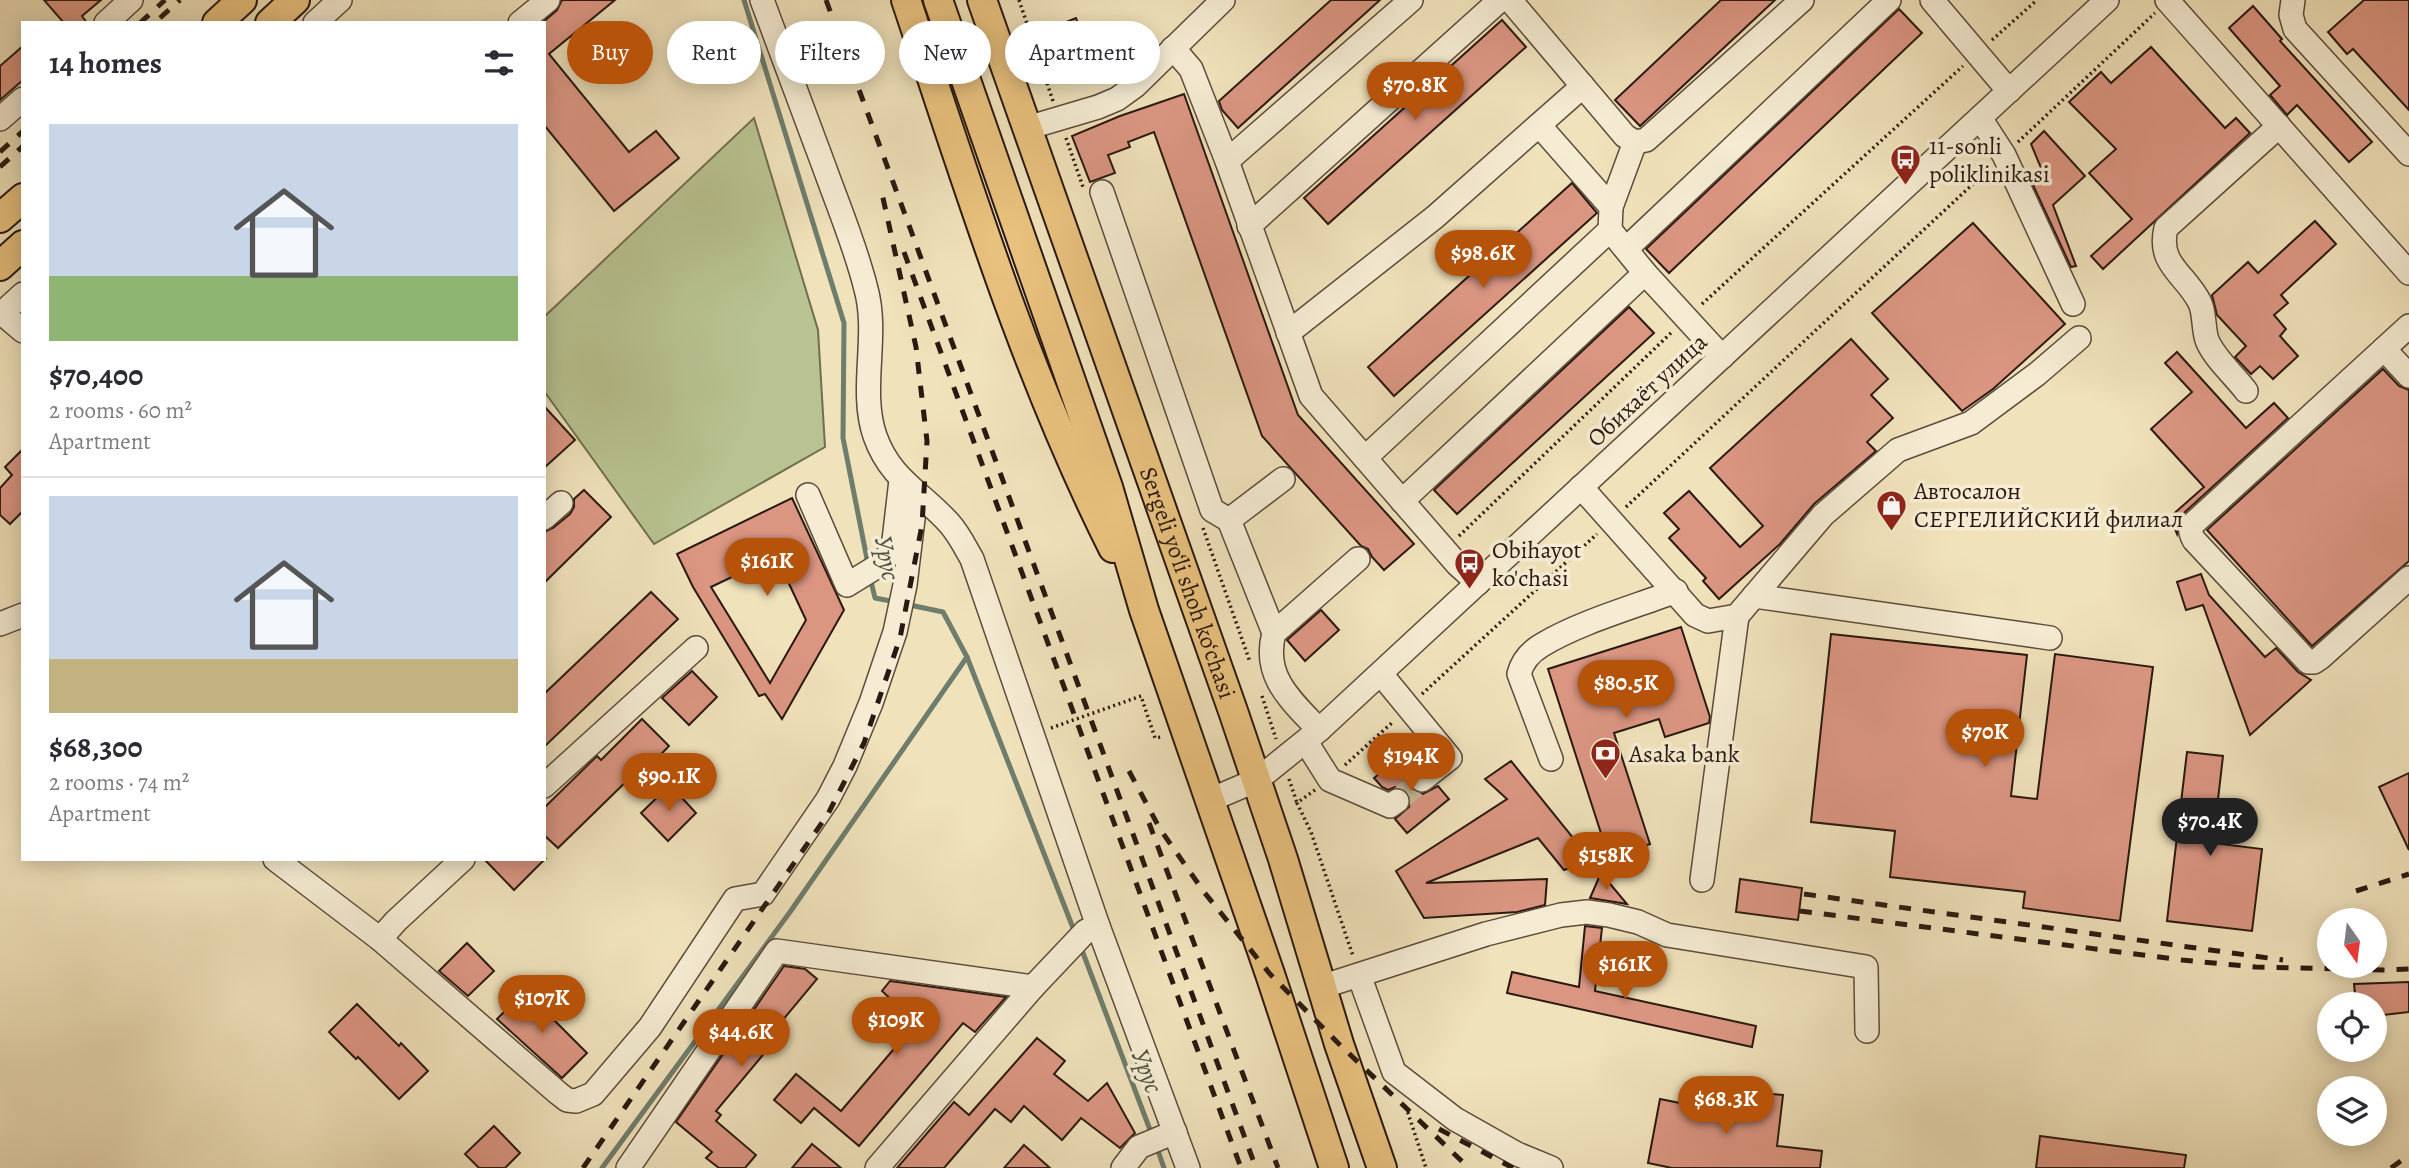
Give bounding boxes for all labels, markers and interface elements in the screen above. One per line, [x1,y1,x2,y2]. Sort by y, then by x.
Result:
chip: Buy [567,21,653,84]
chip: Rent [667,21,761,84]
chip: Filters [775,21,885,84]
chip: New [899,21,991,84]
chip: Apartment [1005,21,1160,84]
text: 14 homes [49,43,162,83]
icon: filters [480,44,518,82]
pin: $70.8K [1358,62,1472,122]
text: $70.8K [1383,69,1447,100]
place label: 11-sonli poliklinikasi [1929,130,2050,190]
bus stop icon: 11-sonli poliklinikasi [1889,143,1923,187]
icon: home [221,170,347,296]
pin: $98.6K [1426,230,1540,290]
text: $98.6K [1451,237,1515,268]
street label: Обихаёт улица [1580,326,1714,454]
text: $70,400 [49,355,143,395]
text: 2 rooms · 60 m² [49,395,192,426]
text: Apartment [49,426,151,457]
street label: Sergeli yo‘li shoh ko‘chasi [1132,462,1243,703]
place label: Автосалон СЕРГЕЛИЙСКИЙ филиал [1913,475,2183,535]
shop icon: Автосалон СЕРГЕЛИЙСКИЙ филиал [1874,488,1908,532]
water label: Урус [866,533,909,584]
place label: Obihayot ko'chasi [1492,534,1581,594]
pin: $161K [718,538,816,598]
icon: home [221,542,347,668]
text: $161K [740,545,794,576]
bus stop icon: Obihayot ko'chasi [1452,547,1486,591]
pin: $80.5K [1569,660,1683,720]
text: $80.5K [1594,667,1658,698]
pin: $70K [1944,710,2026,769]
text: $70K [1961,716,2009,747]
text: $68,300 [49,727,143,767]
pin: $194K [1362,734,1460,793]
bank icon: Asaka bank [1589,737,1623,781]
place label: Asaka bank [1628,738,1740,770]
text: $194K [1383,740,1439,771]
pin: $90.1K [612,754,726,813]
text: $90.1K [638,760,700,791]
text: 2 rooms · 74 m² [49,767,189,798]
text: Apartment [49,798,151,829]
pin: $70.4K [2153,798,2267,858]
text: $70.4K [2178,805,2242,836]
pin: $158K [1557,832,1655,892]
text: $158K [1579,839,1633,870]
north arrow [2317,908,2387,978]
map controls [2317,908,2387,1146]
pin: $161K [1576,942,1674,1001]
text: $161K [1598,948,1652,979]
pin: $107K [493,976,591,1035]
text: $107K [514,982,570,1013]
button: locate [2317,992,2387,1062]
pin: $109K [847,998,945,1057]
text: $109K [868,1004,924,1035]
pin: $44.6K [684,1010,798,1069]
text: $44.6K [709,1016,773,1047]
water label: Урус [1123,1044,1172,1099]
pin: $68.3K [1669,1076,1783,1136]
button: layers [2317,1076,2387,1146]
text: $68.3K [1694,1083,1758,1114]

